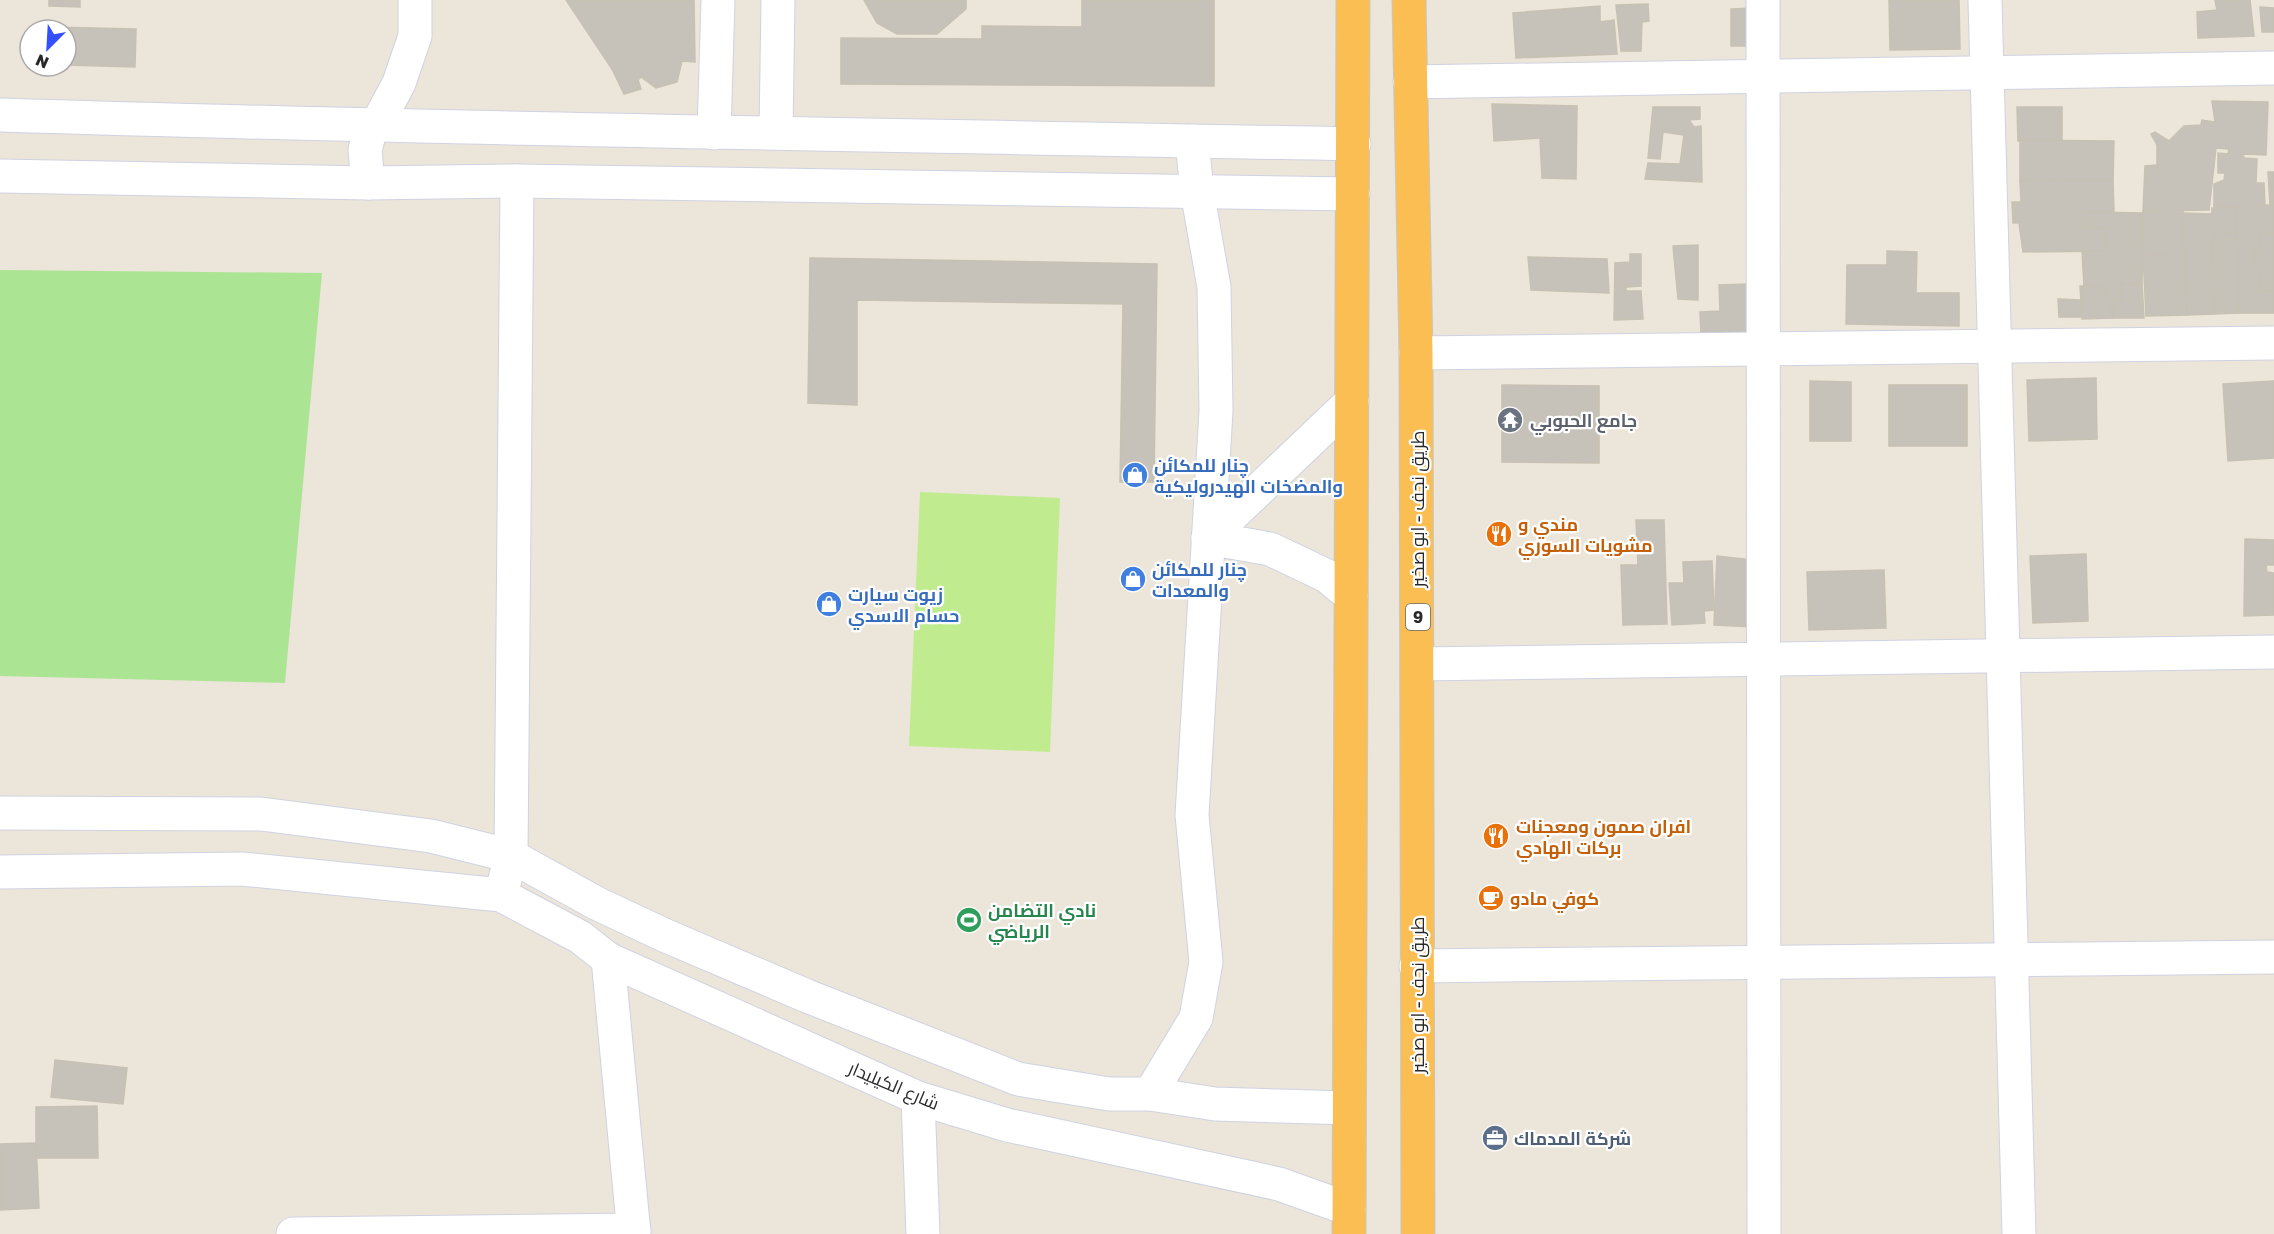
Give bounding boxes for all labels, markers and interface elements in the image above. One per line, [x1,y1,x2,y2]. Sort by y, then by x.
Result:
north arrow [18,18,78,78]
text: N [32,50,52,73]
temple icon: جامع الحبوبي [1495,405,1525,435]
place label: جامع الحبوبي [1530,409,1637,436]
street label: طريق نجف - ابو صخير [1406,431,1430,588]
place label: چنار للمكائن والمضخات الهيدروليكية [1154,454,1343,498]
shop icon: چنار للمكائن والمضخات الهيدروليكية [1120,460,1150,490]
place label: مندي و مشويات السوري [1518,513,1653,560]
restaurant icon: مندي و مشويات السوري [1484,519,1514,549]
place label: چنار للمكائن والمعدات [1152,558,1247,602]
shop icon: چنار للمكائن والمعدات [1118,564,1148,594]
place label: زيوت سيارت حسام الاسدي [848,583,959,630]
shop icon: زيوت سيارت حسام الاسدي [814,589,844,619]
road number: 9 [1406,604,1430,630]
place label: افران صمون ومعجنات بركات الهادي [1516,815,1691,862]
restaurant icon: افران صمون ومعجنات بركات الهادي [1481,821,1511,851]
cafe icon: كوفي مادو [1476,883,1506,913]
place label: كوفي مادو [1510,887,1599,914]
place label: نادي التضامن الرياضي [988,899,1096,946]
sports icon: نادي التضامن الرياضي [954,905,984,935]
street label: طريق نجف - ابو صخير [1406,917,1430,1074]
street label: شارع الكيليدار [844,1056,943,1116]
office icon: شركة المدماك [1480,1123,1510,1153]
place label: شركة المدماك [1514,1127,1631,1150]

